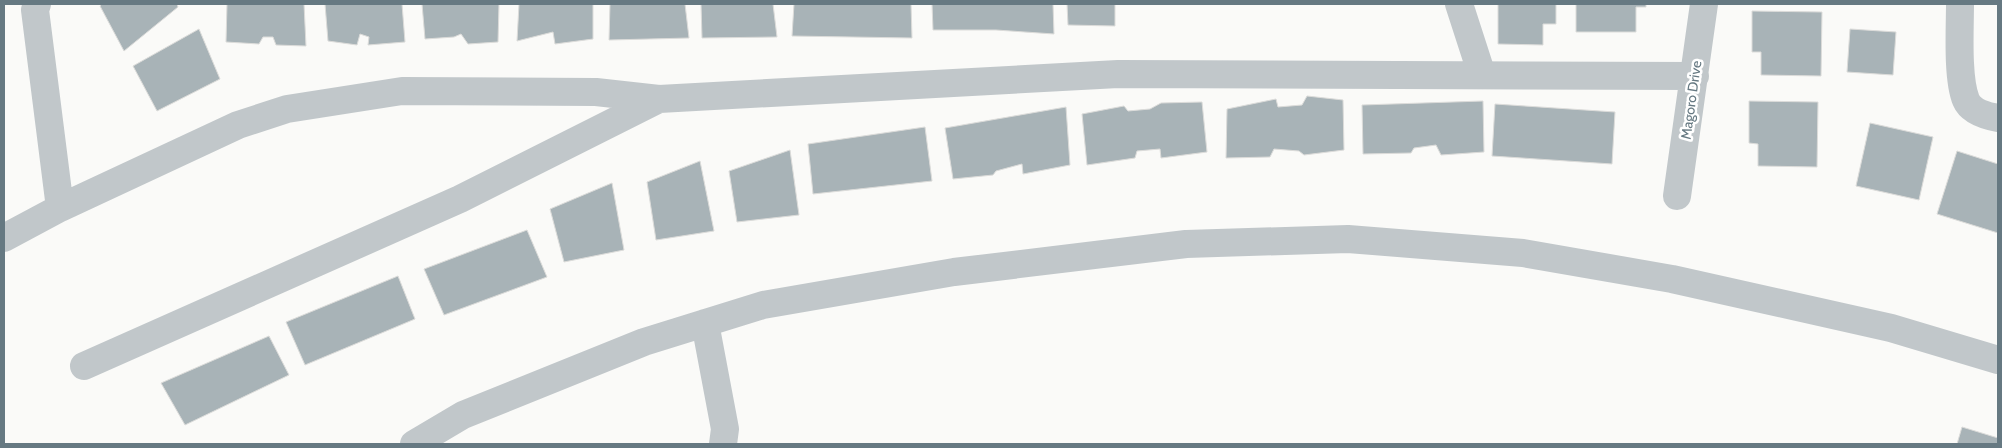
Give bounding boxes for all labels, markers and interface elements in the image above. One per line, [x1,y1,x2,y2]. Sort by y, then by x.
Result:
street label: Magoro Drive [1677,60,1705,140]

